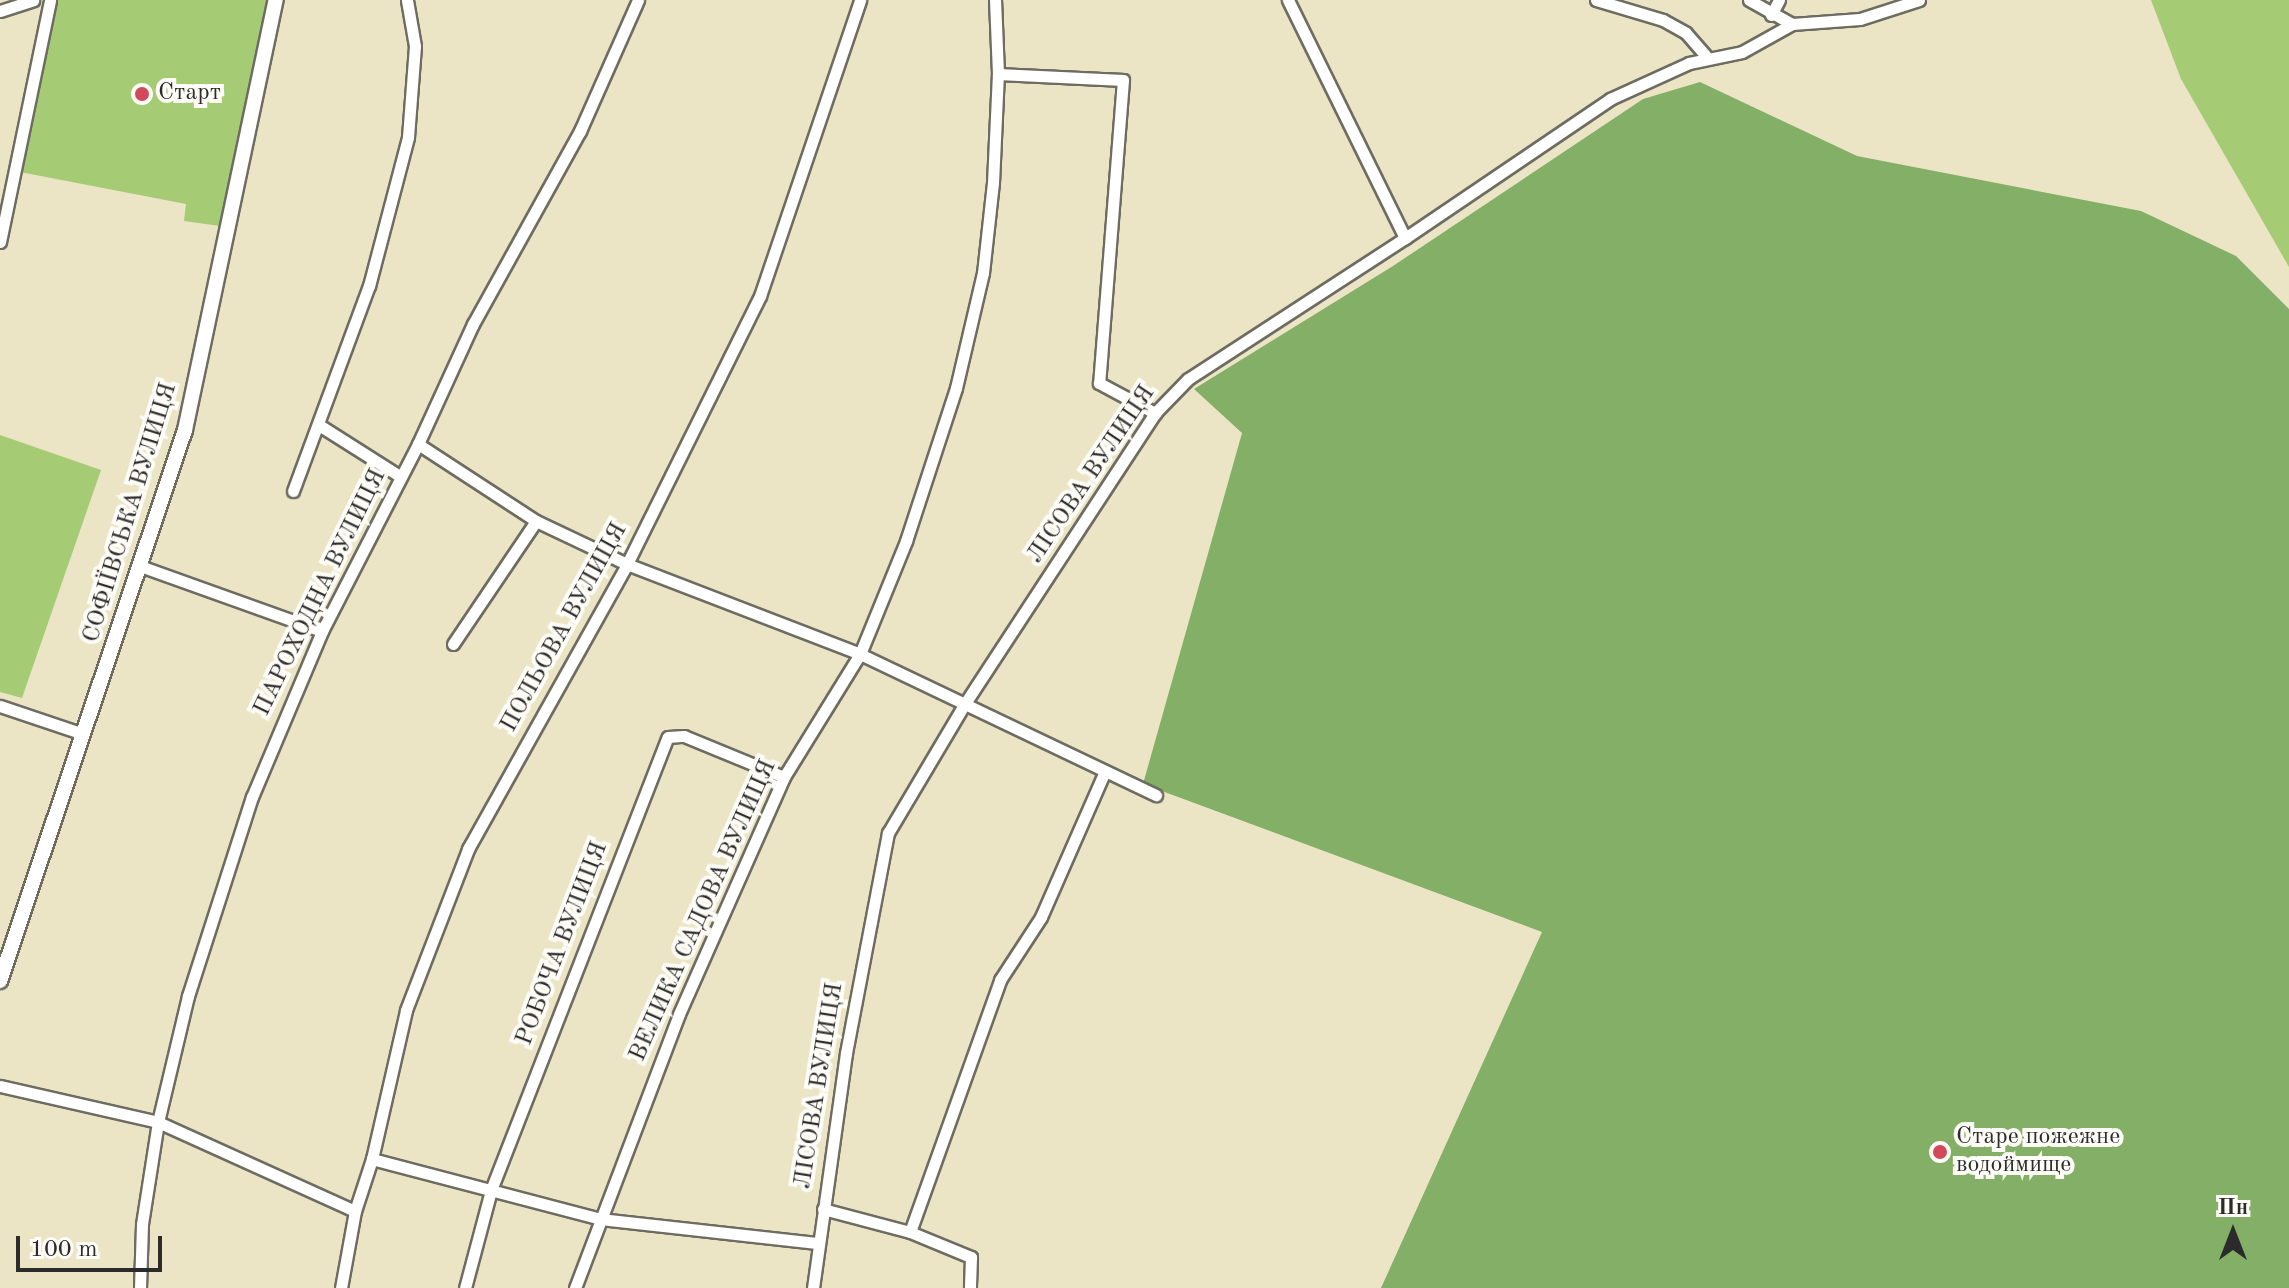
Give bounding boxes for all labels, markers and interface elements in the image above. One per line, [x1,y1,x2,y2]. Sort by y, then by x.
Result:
place label: Старт [158,80,221,108]
marker: Старт [133,85,151,103]
street label: СОФІЇВСЬКА ВУЛИЦЯ [78,380,184,646]
street label: ЛІСОВА ВУЛИЦЯ [1022,381,1162,569]
street label: ПАРОХОДНА ВУЛИЦЯ [249,465,393,721]
street label: ПОЛЬОВА ВУЛИЦЯ [495,518,635,738]
street label: ВЕЛИКА САДОВА ВУЛИЦЯ [624,756,784,1066]
street label: РОБОЧА ВУЛИЦЯ [511,838,615,1050]
street label: ЛІСОВА ВУЛИЦЯ [789,981,851,1191]
place label: Старе пожежне водоймище [1956,1124,2120,1180]
marker: Старе пожежне водоймище [1931,1143,1949,1161]
north arrow [2193,1192,2273,1272]
text: Пн [2218,1197,2248,1219]
scale bar [20,1220,166,1270]
text: 100 m [30,1238,98,1262]

